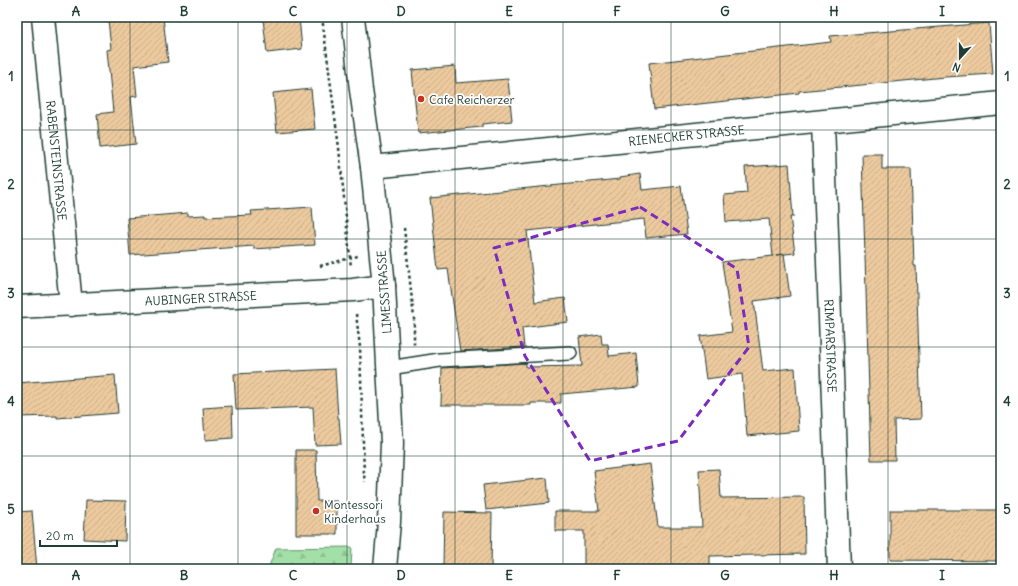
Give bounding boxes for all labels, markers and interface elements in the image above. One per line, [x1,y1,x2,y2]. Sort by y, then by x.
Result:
text: A [72,3,81,20]
text: B [180,3,189,20]
text: C [289,3,298,20]
text: D [396,3,406,20]
text: E [505,3,513,20]
text: F [613,3,621,20]
text: G [720,3,730,20]
text: H [829,3,839,20]
text: I [939,3,945,20]
north arrow [940,38,980,78]
text: N [950,59,962,75]
text: 1 [8,68,14,85]
text: 1 [1004,68,1010,85]
place label: Cafe Reicherzer [429,92,515,107]
marker: Cafe Reicherzer [416,94,426,104]
street label: RABENSTEINSTRASSE [44,99,70,221]
street label: RIENECKER STRASSE [628,122,745,148]
text: 2 [7,176,15,193]
text: 2 [1003,176,1011,193]
street label: LIMESSTRASSE [374,250,394,334]
text: 3 [7,285,15,302]
text: 3 [1003,285,1011,302]
street label: AUBINGER STRASSE [144,287,257,308]
street label: RIMPARSTRASSE [822,299,840,393]
text: 4 [7,393,15,410]
text: 4 [1003,393,1011,410]
place label: Montessori Kinderhaus [324,497,386,526]
text: 5 [7,501,15,518]
text: 5 [1003,501,1011,518]
marker: Montessori Kinderhaus [311,506,321,516]
scale bar [40,522,117,548]
text: 20 m [46,528,74,543]
text: A [72,567,81,584]
text: B [180,567,189,584]
text: C [289,567,298,584]
text: D [396,567,406,584]
text: E [505,567,513,584]
text: F [613,567,621,584]
text: G [720,567,730,584]
text: H [829,567,839,584]
text: I [939,567,945,584]

